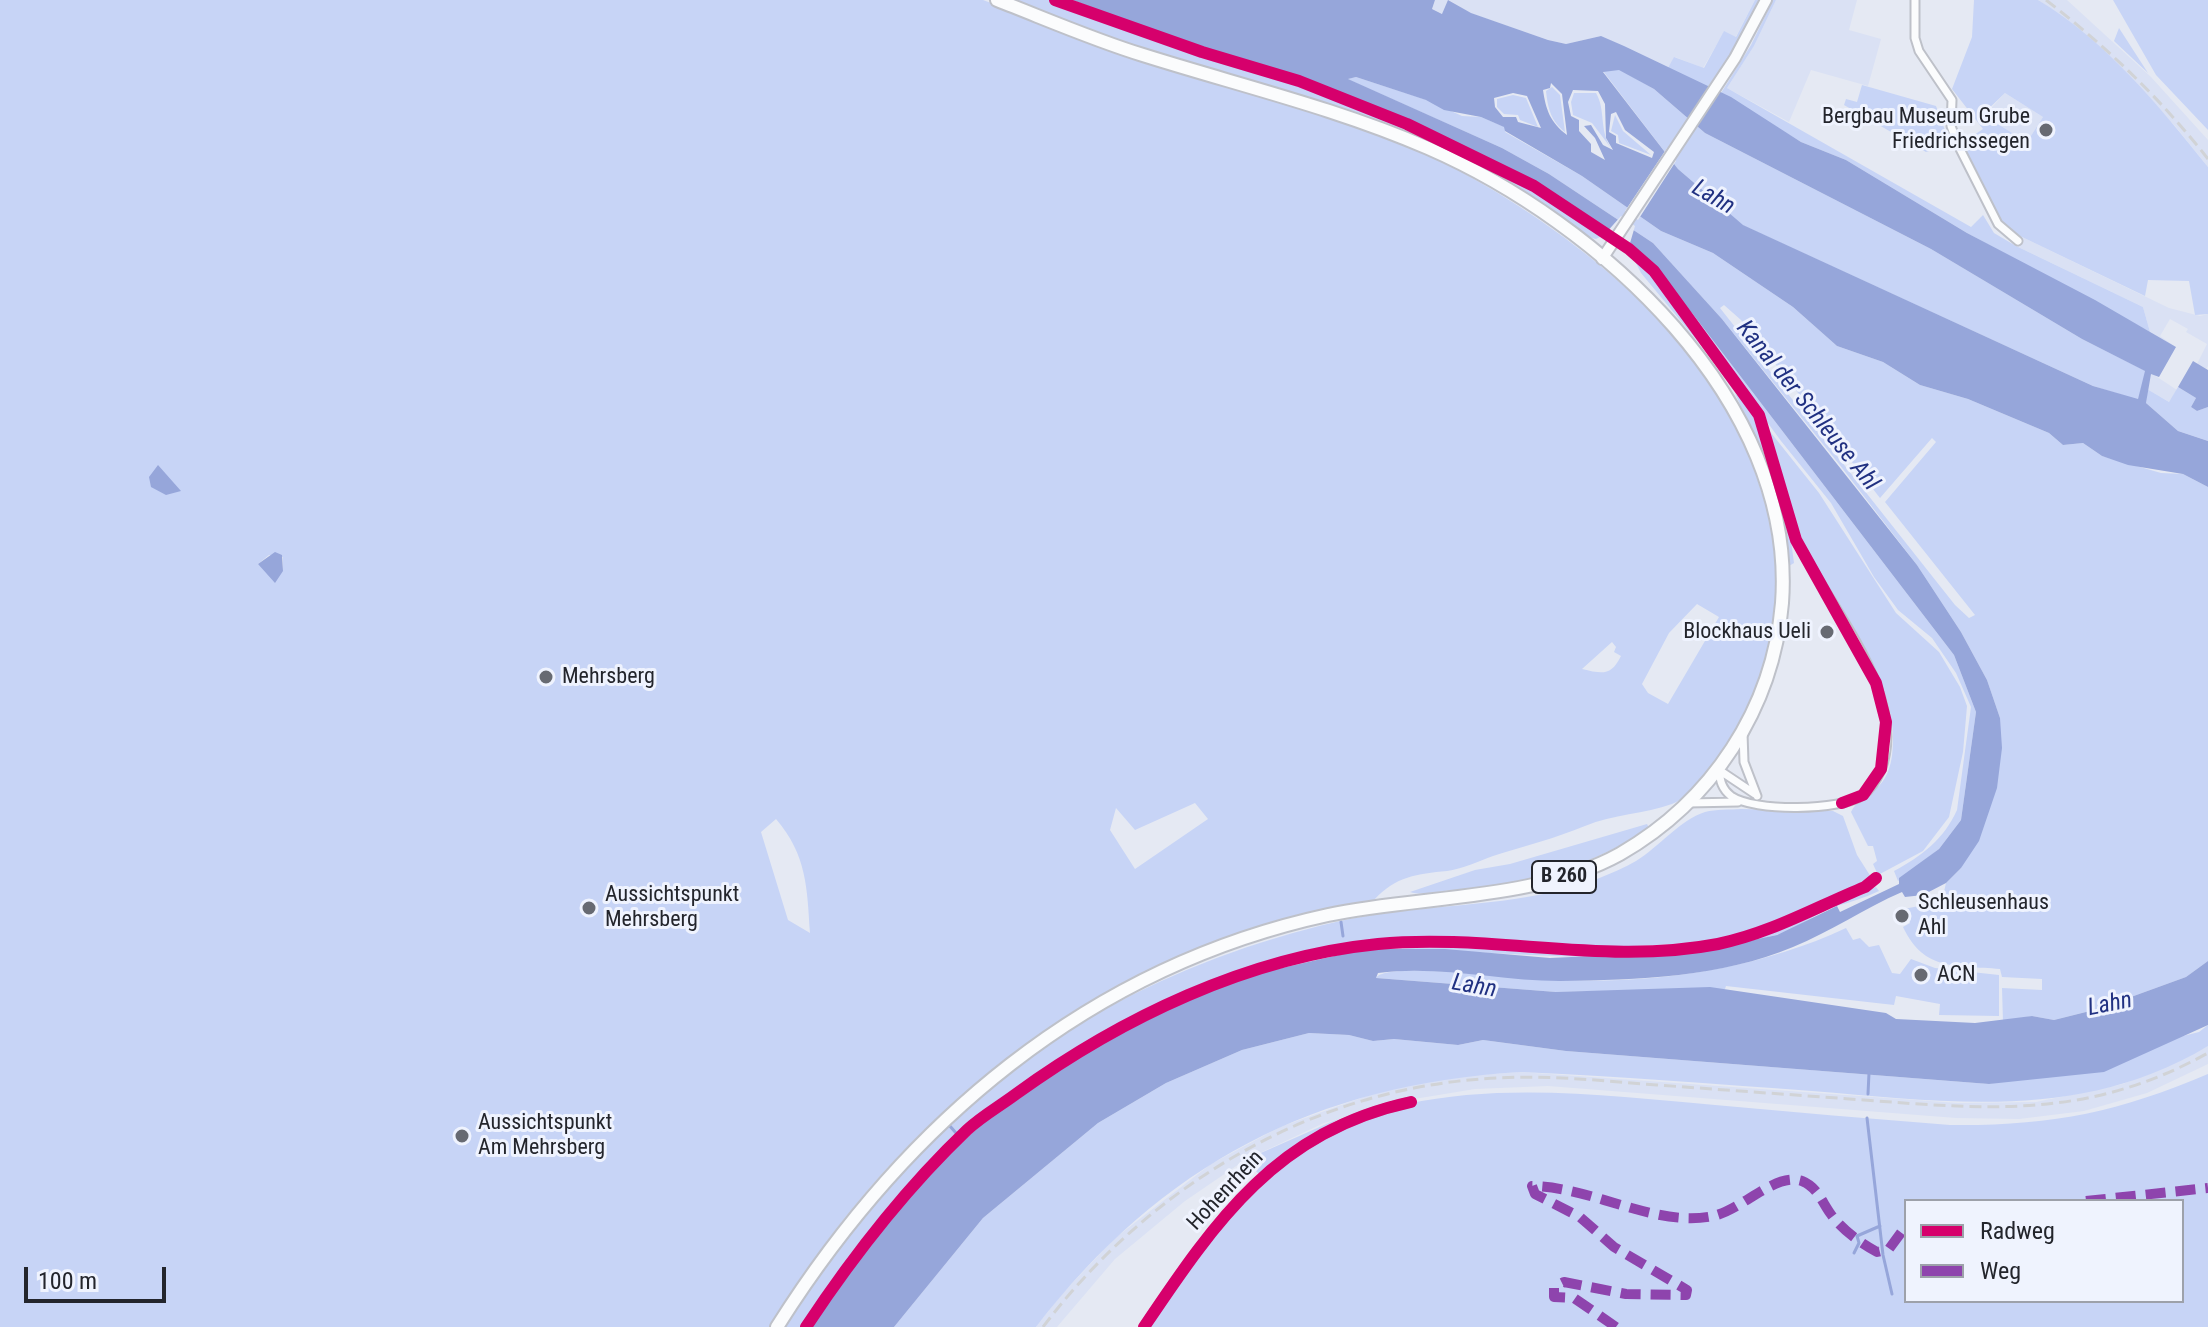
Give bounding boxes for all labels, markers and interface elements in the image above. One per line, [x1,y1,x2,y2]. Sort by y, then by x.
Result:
place label: Bergbau Museum Grube Friedrichssegen [1822,104,2030,156]
marker: Bergbau Museum Grube Friedrichssegen [2037,121,2055,139]
water label: Lahn [1686,174,1740,222]
water label: Kanal der Schleuse Ahl [1730,315,1884,497]
place label: Blockhaus Ueli [1683,619,1811,645]
marker: Blockhaus Ueli [1818,623,1836,641]
place label: Mehrsberg [562,664,655,690]
marker: Mehrsberg [537,668,555,686]
road number: B 260 [1532,861,1596,893]
place label: Aussichtspunkt Mehrsberg [605,882,739,934]
place label: Schleusenhaus Ahl [1918,890,2049,942]
marker: Aussichtspunkt Mehrsberg [580,899,598,917]
marker: Schleusenhaus Ahl [1893,907,1911,925]
place label: ACN [1937,962,1976,988]
marker: ACN [1912,966,1930,984]
water label: Lahn [1449,969,1499,1005]
water label: Lahn [2085,987,2135,1023]
place label: Aussichtspunkt Am Mehrsberg [478,1110,612,1162]
marker: Aussichtspunkt Am Mehrsberg [453,1127,471,1145]
street label: Hohenrhein [1182,1146,1270,1236]
legend [1904,1199,2184,1303]
text: Radweg [1980,1217,2055,1245]
scale bar [28,1251,170,1301]
text: Weg [1980,1257,2021,1285]
text: 100 m [38,1267,97,1295]

